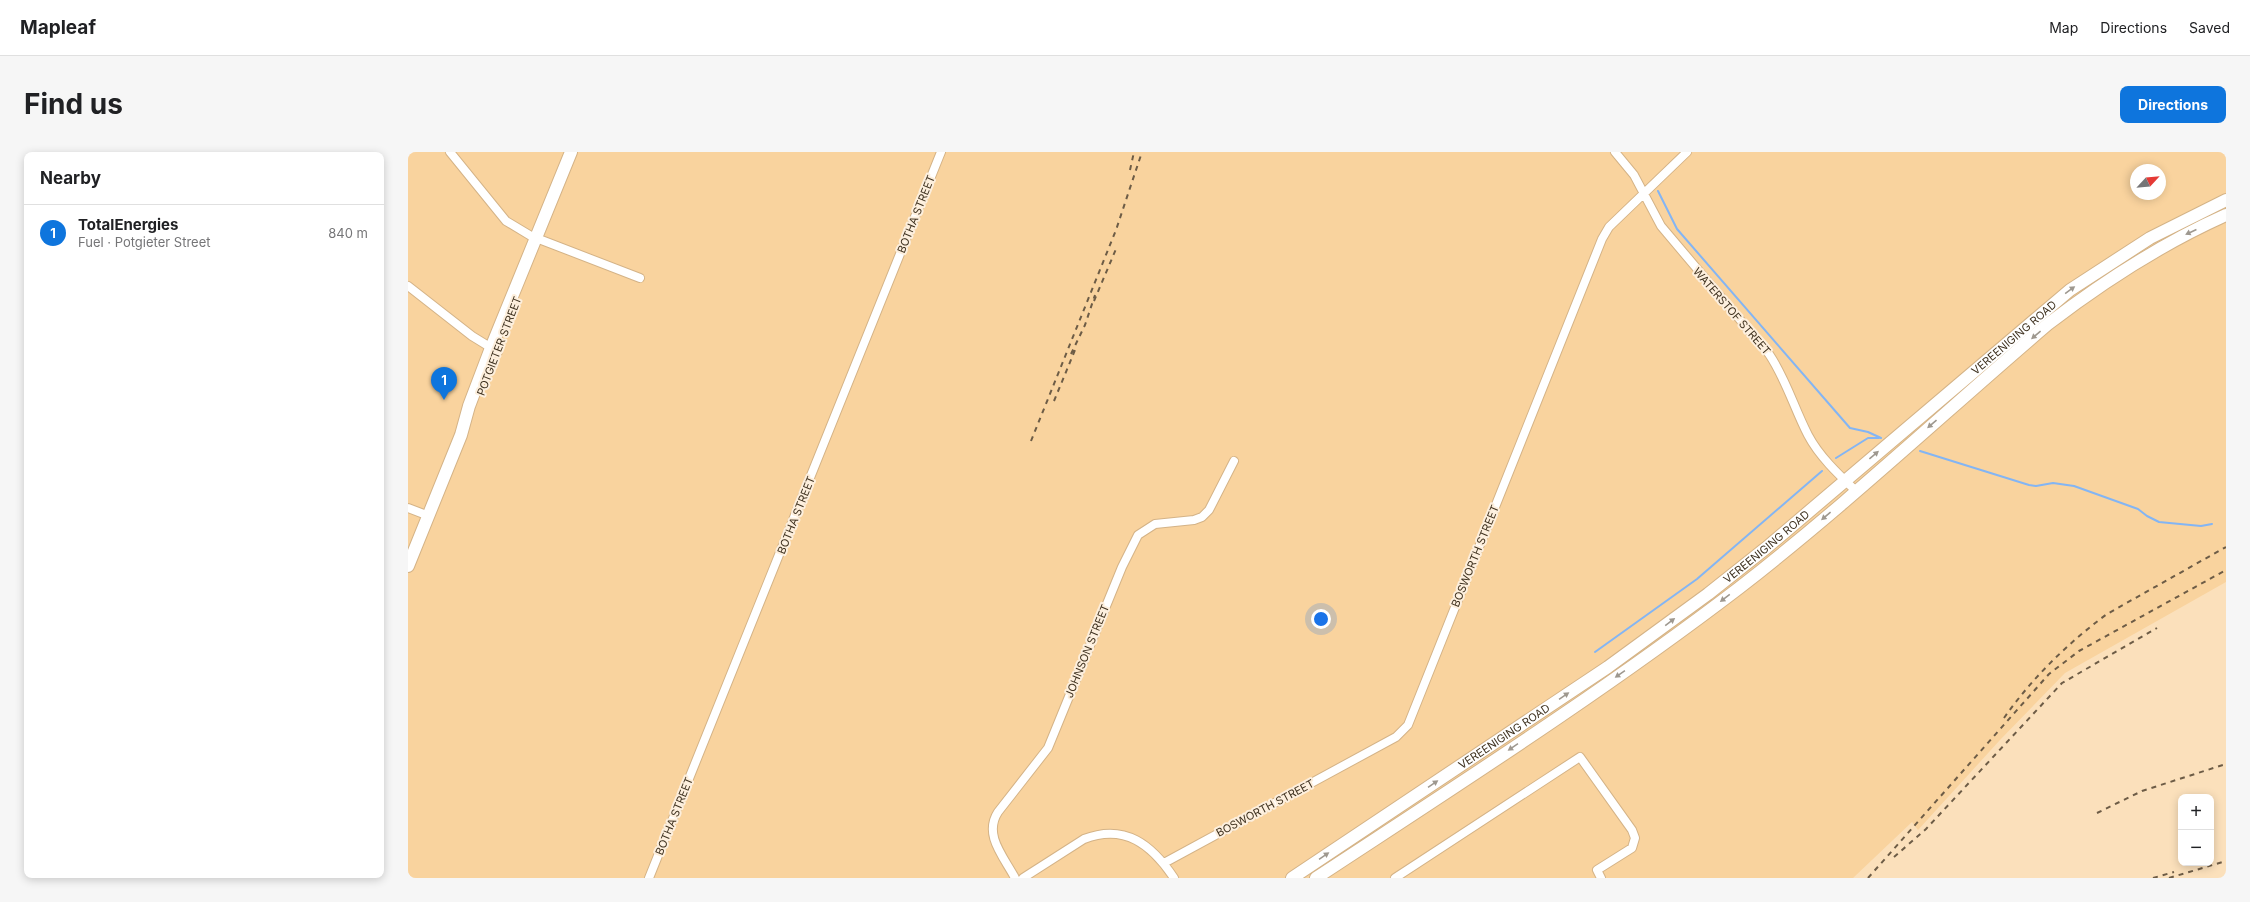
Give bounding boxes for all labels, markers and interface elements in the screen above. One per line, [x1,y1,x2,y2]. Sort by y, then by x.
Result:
text: Mapleaf [20,16,96,39]
text: Map [2049,19,2078,36]
text: Directions [2100,19,2167,36]
text: Saved [2189,19,2230,36]
button: Directions [2120,86,2226,123]
text: Find us [24,87,123,121]
north arrow [2130,164,2166,200]
text: Nearby [40,168,101,188]
street label: BOTHA STREET [894,173,938,255]
text: TotalEnergies [78,215,178,234]
text: 1 [50,225,56,241]
text: 840 m [328,225,368,241]
one-way arrow [2185,229,2196,235]
text: Fuel · Potgieter Street [78,234,211,250]
street label: WATERSTOF STREET [1690,264,1774,358]
one-way arrow [2065,286,2075,294]
street label: POTGIETER STREET [474,294,524,398]
street label: VEREENIGING ROAD [1968,297,2059,378]
one-way arrow [2031,330,2042,339]
pin: 1 [431,367,457,400]
one-way arrow [1927,420,1937,429]
one-way arrow [1869,451,1880,460]
street label: BOTHA STREET [774,474,818,556]
street label: BOSWORTH STREET [1448,503,1502,609]
street label: VEREENIGING ROAD [1721,507,1812,586]
one-way arrow [1821,511,1831,520]
one-way arrow [1720,594,1731,602]
street label: JOHNSON STREET [1062,602,1112,700]
your location [1311,609,1331,629]
one-way arrow [1665,618,1676,626]
one-way arrow [1615,670,1625,678]
one-way arrow [1558,693,1570,700]
street label: VEREENIGING ROAD [1456,701,1553,772]
one-way arrow [1507,744,1518,751]
street label: BOTHA STREET [652,775,696,857]
street label: BOSWORTH STREET [1214,776,1316,840]
one-way arrow [1427,780,1438,788]
map controls [2178,794,2214,866]
button: + [2178,794,2214,830]
button: − [2178,830,2214,866]
one-way arrow [1319,852,1330,860]

